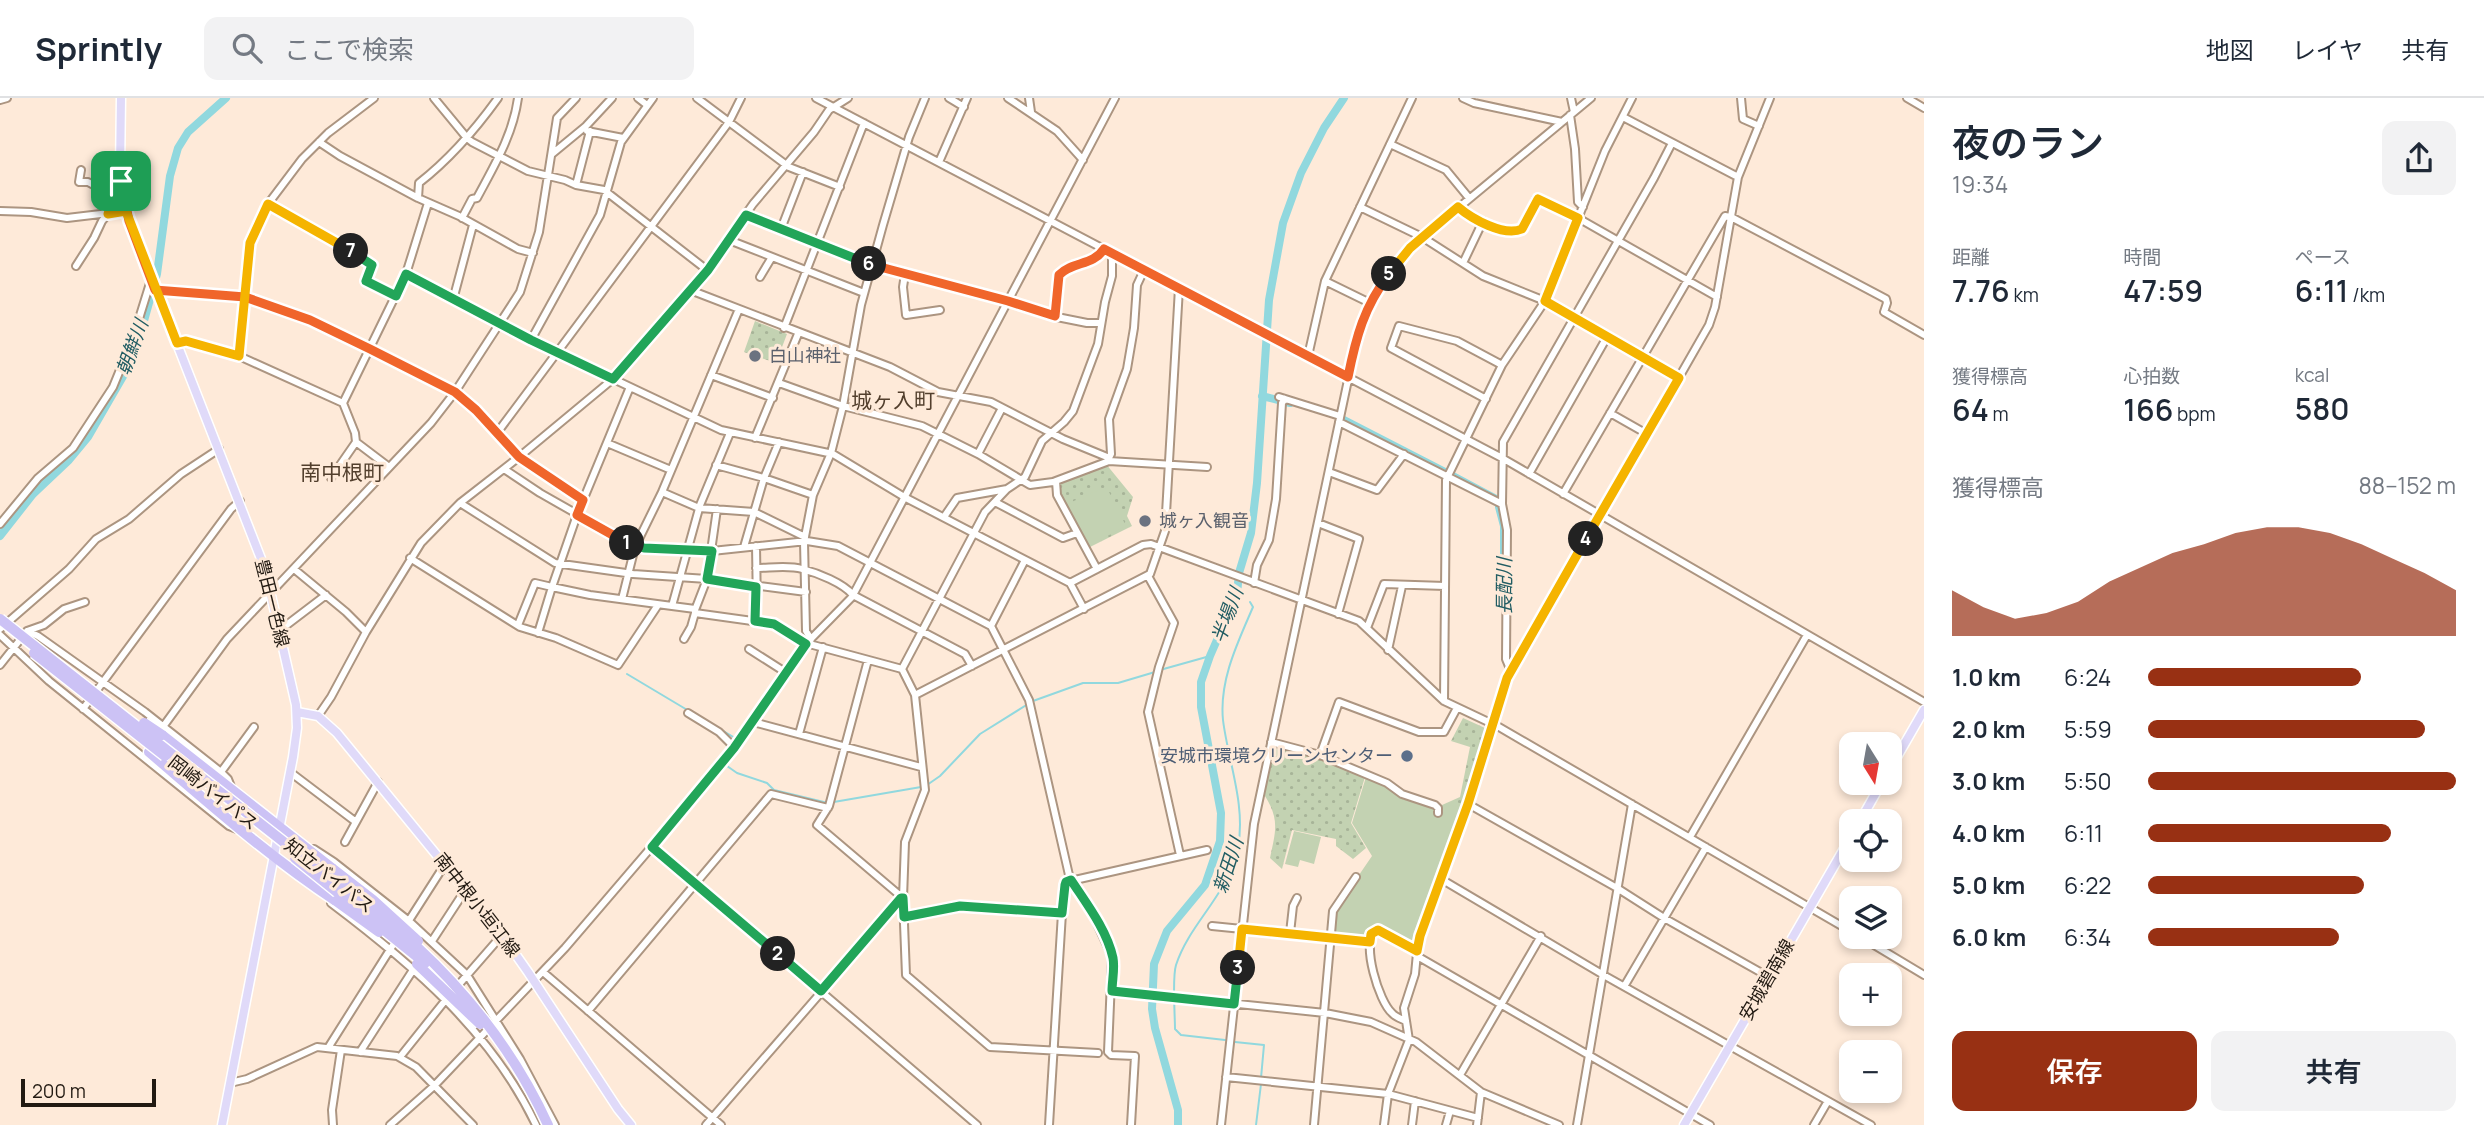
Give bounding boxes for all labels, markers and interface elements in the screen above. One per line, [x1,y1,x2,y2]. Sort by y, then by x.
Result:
search box [204,17,694,80]
text: Sprintly [35,26,162,71]
icon: search [228,29,266,67]
text: ここで検索 [284,31,414,67]
text: 地図 [2206,33,2254,66]
text: レイヤ [2292,33,2363,66]
text: 共有 [2401,33,2449,66]
text: 夜のラン [1952,116,2104,168]
button: share [2382,121,2456,195]
pin [91,151,151,211]
icon: arrive [102,162,140,200]
text: 19:34 [1952,168,2008,200]
pin: 7 [334,234,368,268]
text: 7 [345,237,356,263]
text: 距離 [1952,244,1990,270]
text: 時間 [2123,244,2161,270]
text: ペース [2295,244,2351,270]
pin: 6 [852,246,886,282]
text: 6 [863,250,874,276]
pin: 5 [1372,256,1406,292]
text: 5 [1383,260,1394,286]
text: 7.76 [1952,270,2010,311]
text: 47:59 [2123,270,2203,311]
text: 6:11 [2295,270,2348,311]
text: km [2010,282,2039,308]
text: /km [2348,282,2385,308]
water label: 朝鮮川 [110,314,155,378]
place label: 白山神社 [769,343,841,367]
marker: 白山神社 [747,348,763,364]
text: kcal [2295,362,2329,388]
text: 獲得標高 [1952,363,2028,389]
text: 心拍数 [2123,363,2180,389]
district label: 城ヶ入町 [851,386,935,414]
text: 580 [2295,388,2349,429]
text: 64 [1952,389,1989,430]
text: 166 [2123,389,2173,430]
text: m [1989,401,2009,427]
text: bpm [2173,401,2216,427]
district label: 南中根町 [300,458,384,486]
text: 88–152 m [2359,469,2456,501]
text: 獲得標高 [1952,471,2044,503]
place label: 城ヶ入観音 [1159,508,1249,532]
marker: 城ヶ入観音 [1137,513,1153,529]
pin: 4 [1568,522,1604,556]
text: 4 [1580,525,1591,551]
pin: 1 [610,526,644,560]
text: 1 [622,529,631,555]
street label: 豊田一色線 [250,556,296,649]
water label: 長配川 [1491,556,1517,615]
water label: 半場川 [1205,582,1250,646]
text: 1.0 km [1952,661,2021,693]
text: 6:24 [2064,661,2111,693]
text: 2.0 km [1952,713,2025,745]
text: 5:59 [2064,713,2112,745]
north arrow [1839,732,1902,794]
map controls [1839,732,1902,1103]
place label: 安城市環境クリーンセンター [1160,743,1393,767]
marker: 安城市環境クリーンセンター [1399,748,1415,764]
street label: 岡崎バイパス [164,750,263,835]
text: 3.0 km [1952,765,2025,797]
text: 5:50 [2064,765,2111,797]
button: locate [1839,809,1902,872]
text: 4.0 km [1952,817,2025,849]
text: 6:11 [2064,817,2103,849]
water label: 新田川 [1207,832,1250,896]
street label: 知立バイパス [280,833,379,918]
street label: 南中根小垣江線 [430,847,526,961]
text: 5.0 km [1952,869,2025,901]
text: 6:22 [2064,869,2111,901]
button: layers [1839,886,1902,949]
text: 6.0 km [1952,921,2026,953]
text: 6:34 [2064,921,2111,953]
street label: 安城碧南線 [1733,935,1799,1024]
pin: 2 [760,936,796,972]
text: 2 [772,940,783,966]
pin: 3 [1220,950,1256,986]
text: 3 [1232,954,1243,980]
button: + [1839,963,1902,1026]
button: 保存 [1952,1031,2197,1111]
button: 共有 [2211,1031,2456,1111]
button: − [1839,1040,1902,1103]
scale bar [21,1076,156,1108]
text: 200 m [32,1078,86,1104]

